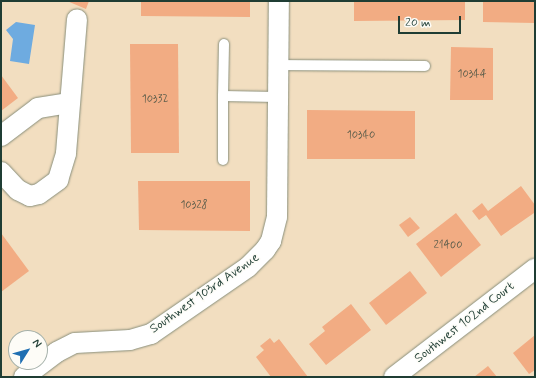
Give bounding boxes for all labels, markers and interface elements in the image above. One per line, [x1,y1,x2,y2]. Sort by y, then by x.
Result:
scale bar [400,8,463,34]
text: 20 m [405,15,431,31]
house number: 10344 [458,67,486,81]
house number: 10332 [142,92,168,106]
house number: 10340 [347,128,375,142]
house number: 10328 [180,198,208,212]
house number: 21400 [433,238,463,252]
street label: Southwest 103rd Avenue [147,250,263,338]
street label: Southwest 102nd Court [411,278,519,368]
north arrow [8,330,48,370]
text: N [29,336,45,351]

